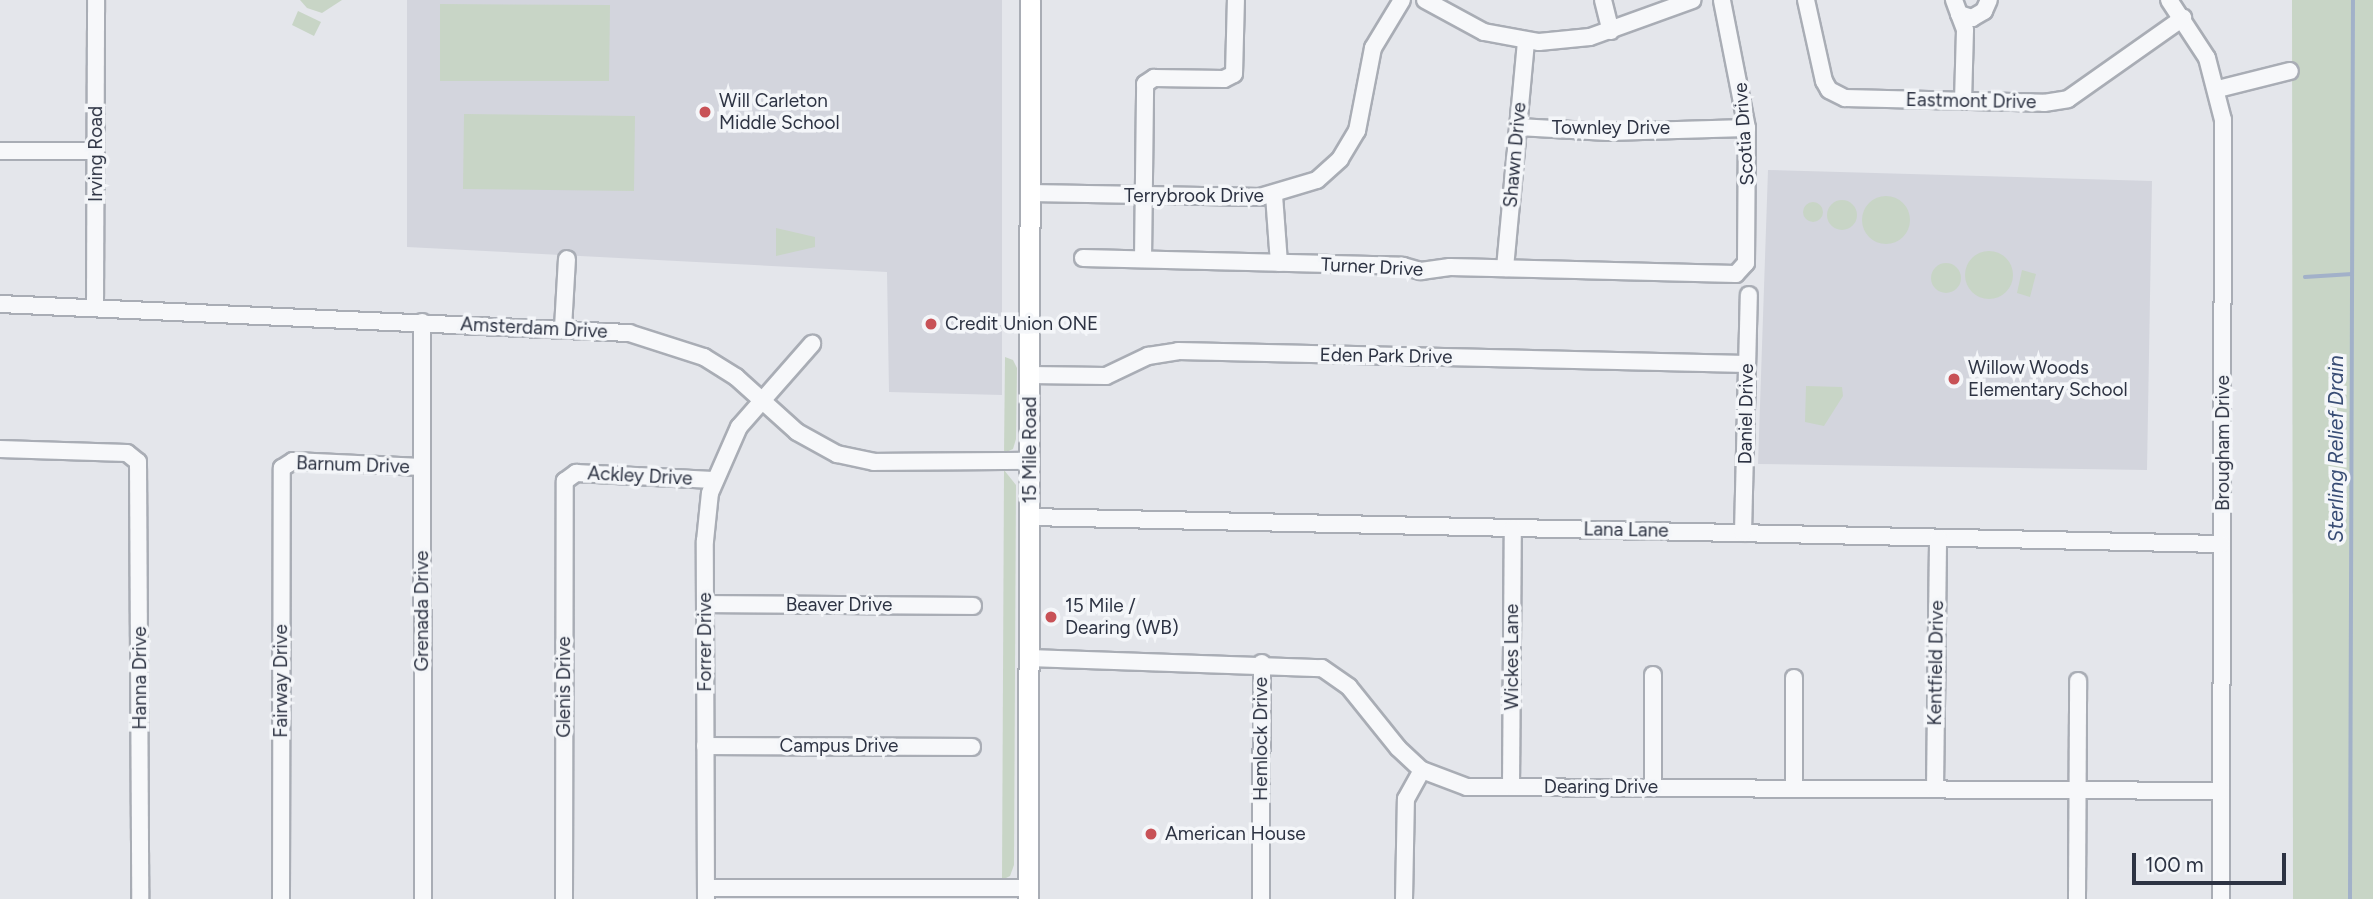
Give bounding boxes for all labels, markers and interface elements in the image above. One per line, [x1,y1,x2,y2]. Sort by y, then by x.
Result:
street label: Scotia Drive [1729,82,1759,186]
street label: Eastmont Drive [1906,88,2036,114]
place label: Will Carleton Middle School [719,90,840,134]
street label: Shawn Drive [1499,101,1531,209]
marker: Will Carleton Middle School [697,104,713,120]
street label: Irving Road [85,106,107,202]
street label: Townley Drive [1552,117,1670,139]
street label: Terrybrook Drive [1124,185,1264,207]
street label: Turner Drive [1320,253,1424,281]
street label: Amsterdam Drive [460,313,608,343]
place label: Credit Union ONE [945,313,1098,335]
marker: Credit Union ONE [923,316,939,332]
street label: Eden Park Drive [1319,343,1453,369]
water label: Sterling Relief Drain [2323,355,2349,543]
place label: Willow Woods Elementary School [1968,357,2128,401]
street label: Daniel Drive [1734,363,1758,465]
marker: Willow Woods Elementary School [1946,371,1962,387]
street label: Brougham Drive [2212,375,2234,511]
street label: 15 Mile Road [1019,397,1041,503]
street label: Barnum Drive [296,452,410,478]
street label: Ackley Drive [587,462,693,490]
street label: Lana Lane [1583,518,1669,542]
street label: Grenada Drive [411,551,433,671]
street label: Forrer Drive [694,592,716,692]
street label: Beaver Drive [786,594,892,616]
place label: 15 Mile / Dearing (WB) [1065,595,1179,639]
street label: Kentfield Drive [1924,600,1948,726]
street label: Wickes Lane [1501,604,1523,710]
marker: 15 Mile / Dearing (WB) [1043,609,1059,625]
street label: Fairway Drive [270,624,292,738]
street label: Hanna Drive [129,626,151,730]
street label: Glenis Drive [553,636,575,738]
street label: Hemlock Drive [1250,677,1272,801]
street label: Campus Drive [780,735,898,757]
street label: Dearing Drive [1544,776,1658,798]
place label: American House [1165,823,1306,845]
marker: American House [1143,826,1159,842]
scale bar [2135,839,2289,883]
text: 100 m [2145,852,2204,877]

